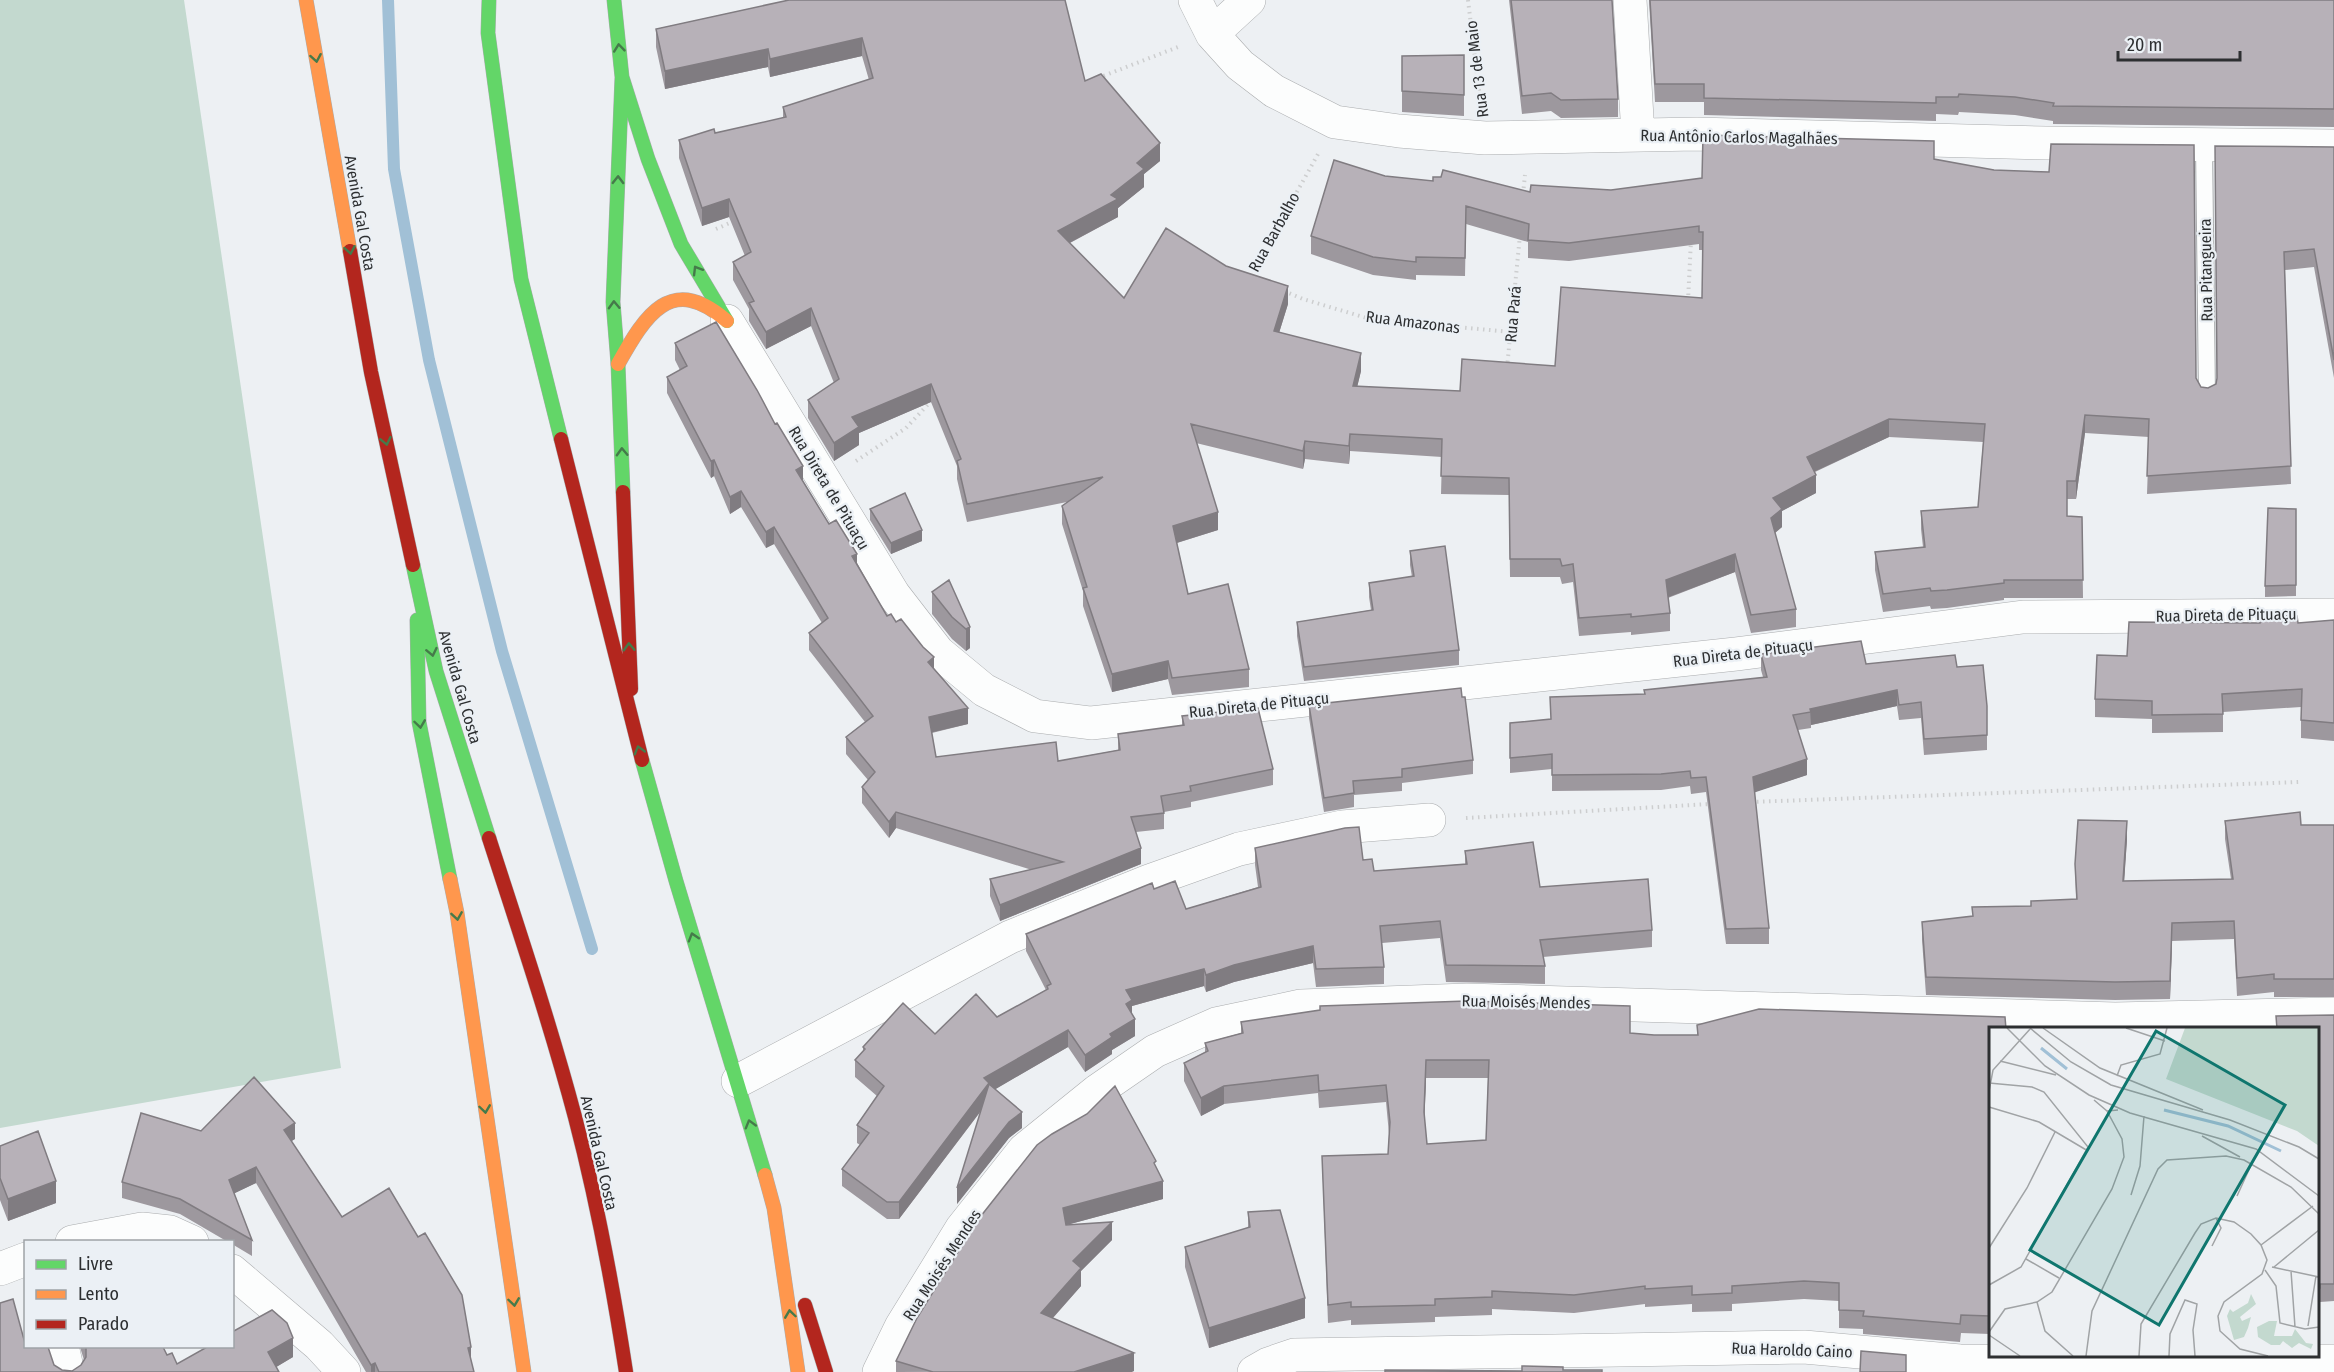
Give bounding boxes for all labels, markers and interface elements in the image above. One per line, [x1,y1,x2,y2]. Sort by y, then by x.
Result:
street label: Rua 13 de Maio [1462,19,1492,119]
scale bar [2118,24,2240,62]
text: 20 m [2127,34,2162,56]
one-way arrow [613,44,626,53]
one-way arrow [309,52,322,62]
street label: Rua Antônio Carlos Magalhães [1640,126,1838,148]
street label: Avenida Gal Costa [340,154,380,272]
one-way arrow [612,176,624,185]
street label: Rua Barbalho [1244,189,1304,275]
street label: Rua Pitangueira [2196,218,2216,322]
one-way arrow [343,244,356,254]
one-way arrow [692,266,704,276]
street label: Rua Pará [1501,285,1525,343]
one-way arrow [608,301,620,310]
street label: Rua Amazonas [1365,307,1461,337]
street label: Rua Direta de Pituaçu [785,423,873,553]
one-way arrow [379,436,392,446]
one-way arrow [615,448,628,457]
street label: Rua Direta de Pituaçu [2155,604,2297,626]
street label: Avenida Gal Costa [435,628,485,746]
street label: Rua Direta de Pituaçu [1672,635,1814,671]
one-way arrow [623,643,636,652]
one-way arrow [424,647,437,657]
street label: Rua Direta de Pituaçu [1188,688,1330,722]
one-way arrow [413,720,426,729]
one-way arrow [634,745,646,756]
one-way arrow [450,910,463,920]
one-way arrow [688,932,701,943]
street label: Rua Moisés Mendes [1461,991,1591,1013]
inset map [1989,1027,2319,1357]
street label: Avenida Gal Costa [577,1094,621,1212]
one-way arrow [479,1104,491,1113]
one-way arrow [745,1119,757,1130]
street label: Rua Moisés Mendes [899,1206,985,1324]
legend [24,1240,234,1348]
text: Livre [78,1253,113,1275]
text: Lento [78,1283,119,1305]
one-way arrow [507,1297,519,1306]
one-way arrow [784,1310,796,1319]
text: Parado [78,1313,129,1335]
street label: Rua Haroldo Caino [1731,1338,1853,1362]

